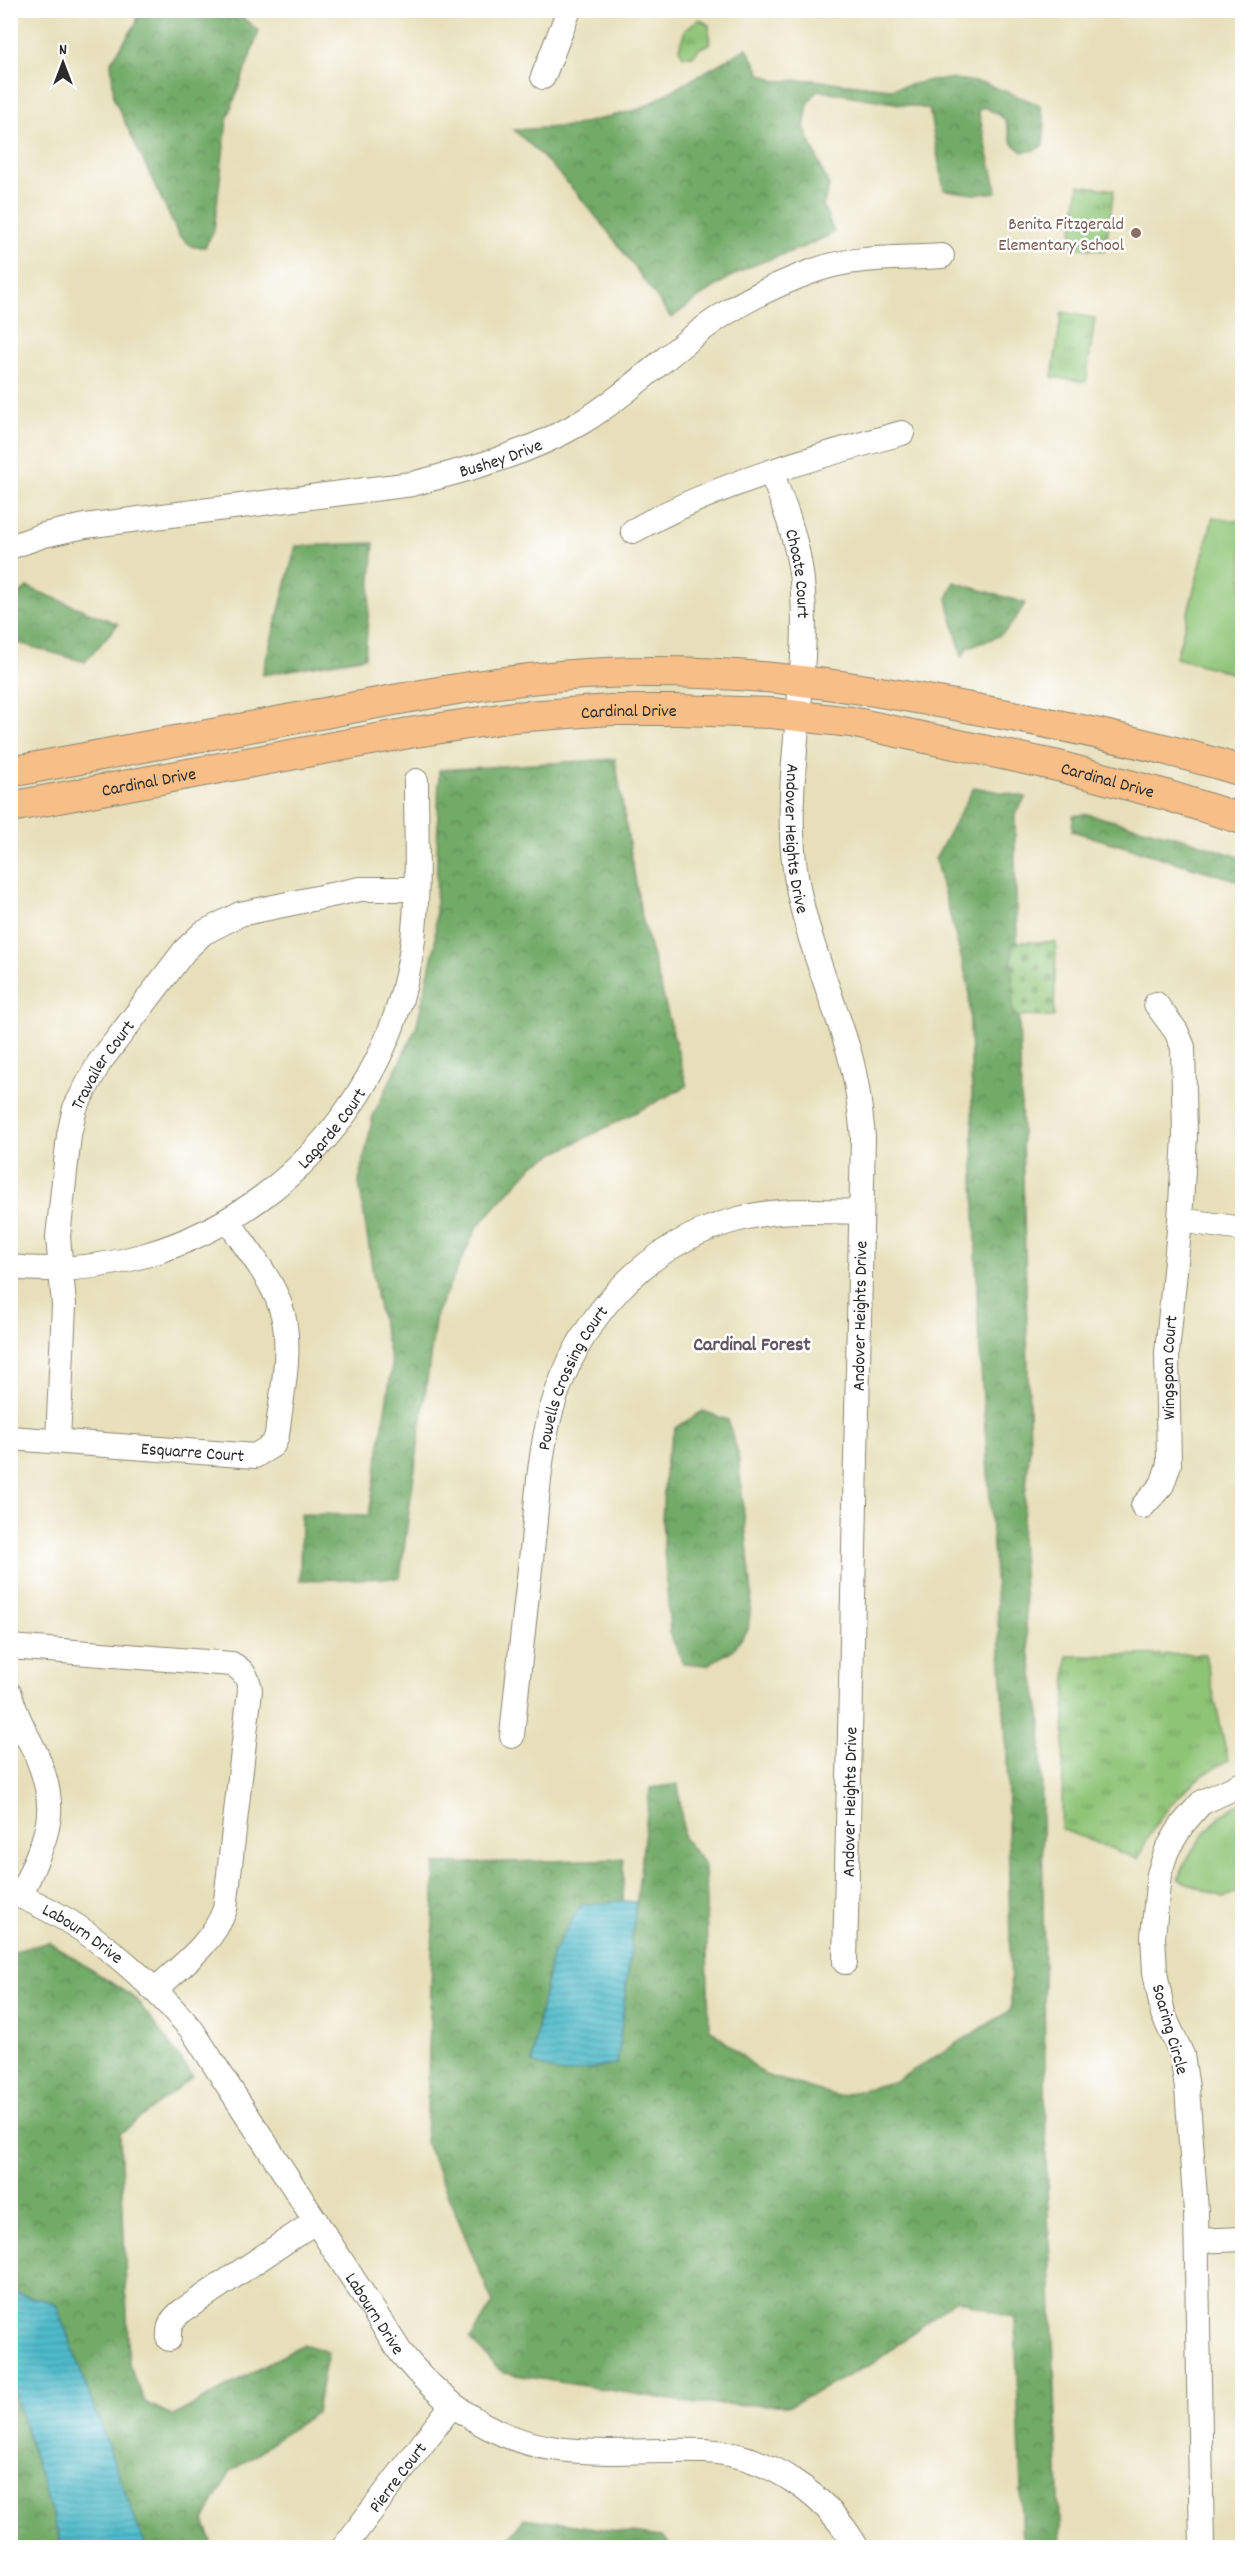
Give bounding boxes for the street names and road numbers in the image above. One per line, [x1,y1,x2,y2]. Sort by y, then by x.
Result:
street label: Bushey Drive [457,434,547,486]
street label: Choate Court [777,527,814,619]
street label: Cardinal Drive [580,700,677,727]
street label: Cardinal Drive [1058,757,1157,806]
street label: Cardinal Drive [100,763,199,805]
street label: Andover Heights Drive [777,763,813,917]
street label: Travailer Court [66,1016,142,1115]
street label: Lagarde Court [293,1084,374,1176]
street label: Andover Heights Drive [848,1241,875,1391]
street label: Powells Crossing Court [533,1301,616,1452]
street label: Wingspan Court [1157,1314,1186,1420]
street label: Esquarre Court [140,1438,245,1470]
street label: Andover Heights Drive [838,1727,865,1877]
street label: Labourn Drive [37,1899,128,1971]
street label: Soaring Circle [1144,1982,1193,2078]
street label: Labourn Drive [337,2269,409,2361]
street label: Pierre Court [364,2438,434,2519]

